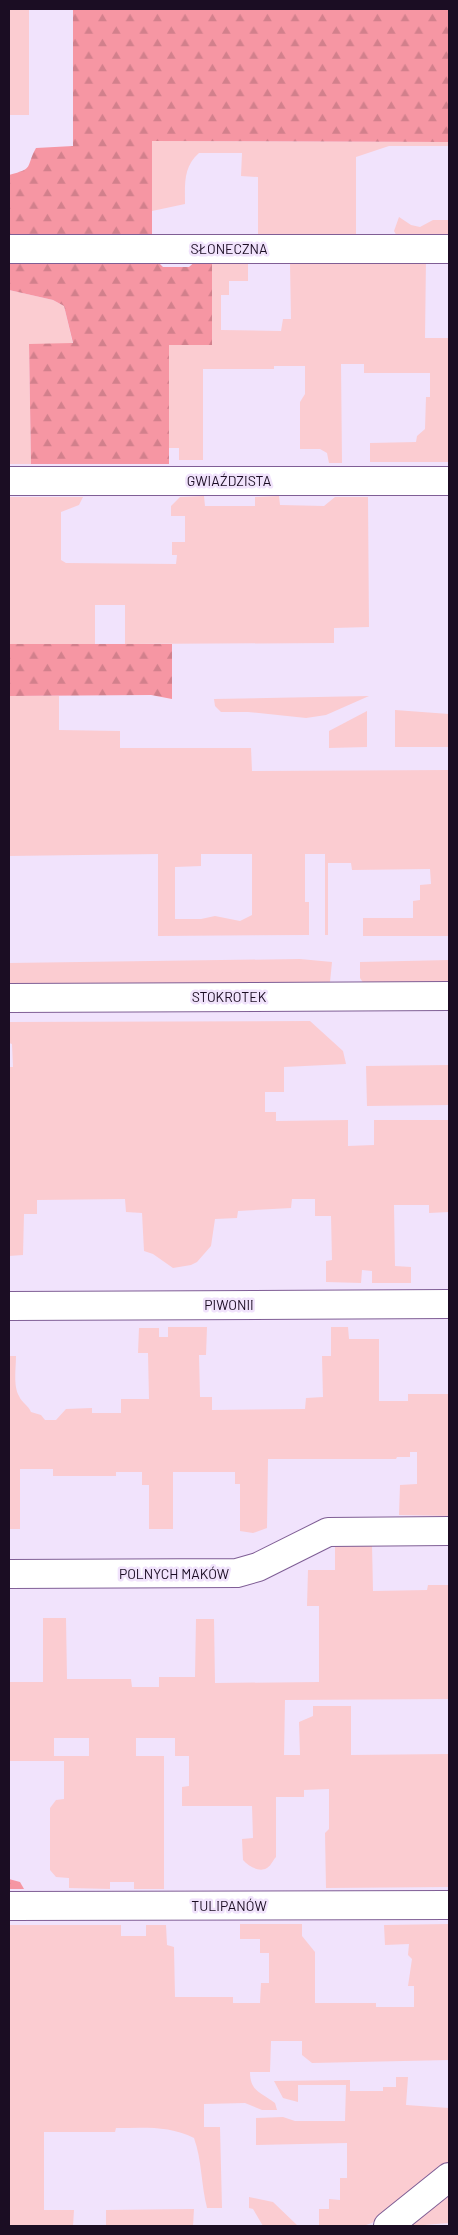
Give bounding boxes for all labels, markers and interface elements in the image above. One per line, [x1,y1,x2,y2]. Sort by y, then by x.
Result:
street label: SŁONECZNA [190,240,268,257]
street label: GWIAŹDZISTA [187,472,272,489]
street label: STOKROTEK [192,988,267,1005]
street label: PIWONII [204,1296,254,1313]
street label: POLNYCH MAKÓW [119,1565,229,1582]
street label: TULIPANÓW [191,1897,267,1914]

